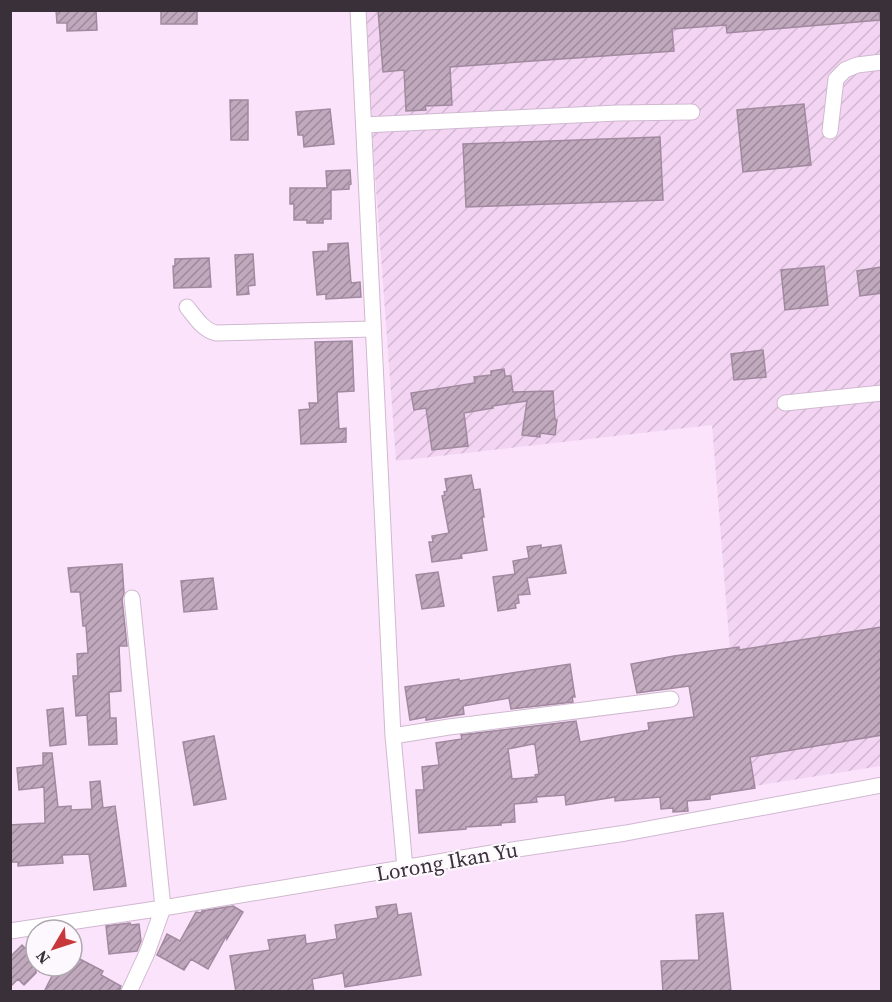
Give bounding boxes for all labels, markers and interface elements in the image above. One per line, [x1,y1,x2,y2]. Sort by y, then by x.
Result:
street label: Lorong Ikan Yu [374,835,520,888]
north arrow [24,918,84,978]
text: N [30,946,55,969]

